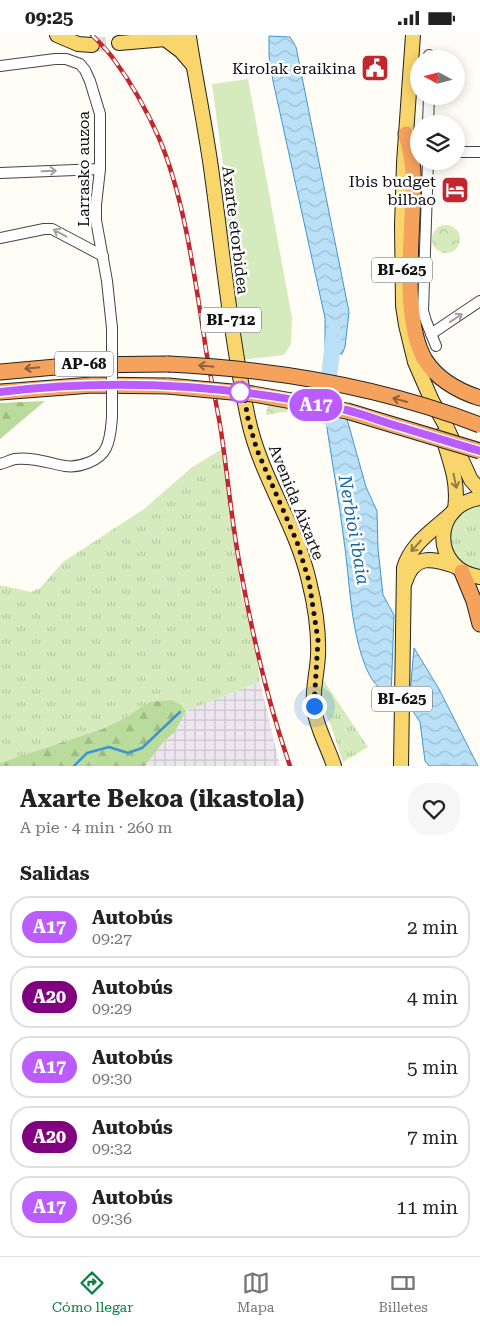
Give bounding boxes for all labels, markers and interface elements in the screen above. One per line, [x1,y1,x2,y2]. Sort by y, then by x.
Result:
text: 09:25 [25,6,74,29]
north arrow [410,50,465,105]
map controls [410,50,465,170]
public building icon: Kirolak eraikina [360,53,390,83]
place label: Kirolak eraikina [232,59,356,78]
street label: Larrasko auzoa [74,111,93,227]
button: layers [410,115,465,170]
street label: Axarte etorbidea [218,165,253,296]
one-way arrow [40,166,56,175]
place label: Ibis budget bilbao [349,172,436,209]
hotel icon: Ibis budget bilbao [440,175,470,205]
one-way arrow [53,228,68,237]
road number: BI-625 [372,257,432,283]
road number: BI-712 [201,307,261,333]
one-way arrow [448,313,462,323]
road number: AP-68 [55,351,113,377]
one-way arrow [198,362,214,371]
one-way arrow [25,363,41,373]
unlabelled marker [229,381,251,403]
line badge: A17 [287,389,345,421]
text: A17 [299,394,333,415]
one-way arrow [393,395,409,404]
street label: Avenida Aixarte [265,442,328,563]
water label: Nerbioi ibaia [334,472,375,587]
one-way arrow [451,473,460,489]
one-way arrow [410,539,422,552]
road number: BI-625 [372,687,432,711]
your location [302,694,327,719]
button: heart [408,783,460,835]
text: Axarte Bekoa (ikastola) [20,785,304,813]
text: A pie · 4 min · 260 m [20,818,172,837]
text: Salidas [20,862,90,885]
text: Autobús [92,906,173,929]
text: A17 [33,916,66,937]
text: 2 min [407,916,458,939]
text: 09:27 [92,929,132,948]
text: Autobús [92,976,173,999]
text: A20 [33,986,66,1007]
text: 4 min [407,986,458,1009]
text: 09:29 [92,999,132,1018]
text: Autobús [92,1046,173,1069]
text: A17 [33,1056,66,1077]
text: 5 min [407,1056,458,1079]
text: 09:30 [92,1069,132,1088]
text: Autobús [92,1116,173,1139]
text: A20 [33,1126,66,1147]
text: 7 min [407,1126,458,1149]
text: 09:32 [92,1139,132,1158]
text: Autobús [92,1186,173,1209]
text: A17 [33,1196,66,1217]
text: 11 min [396,1196,458,1219]
text: 09:36 [92,1209,132,1228]
tab: Cómo llegar [52,1269,133,1315]
tab: Mapa [237,1269,274,1315]
tab: Billetes [378,1269,428,1315]

